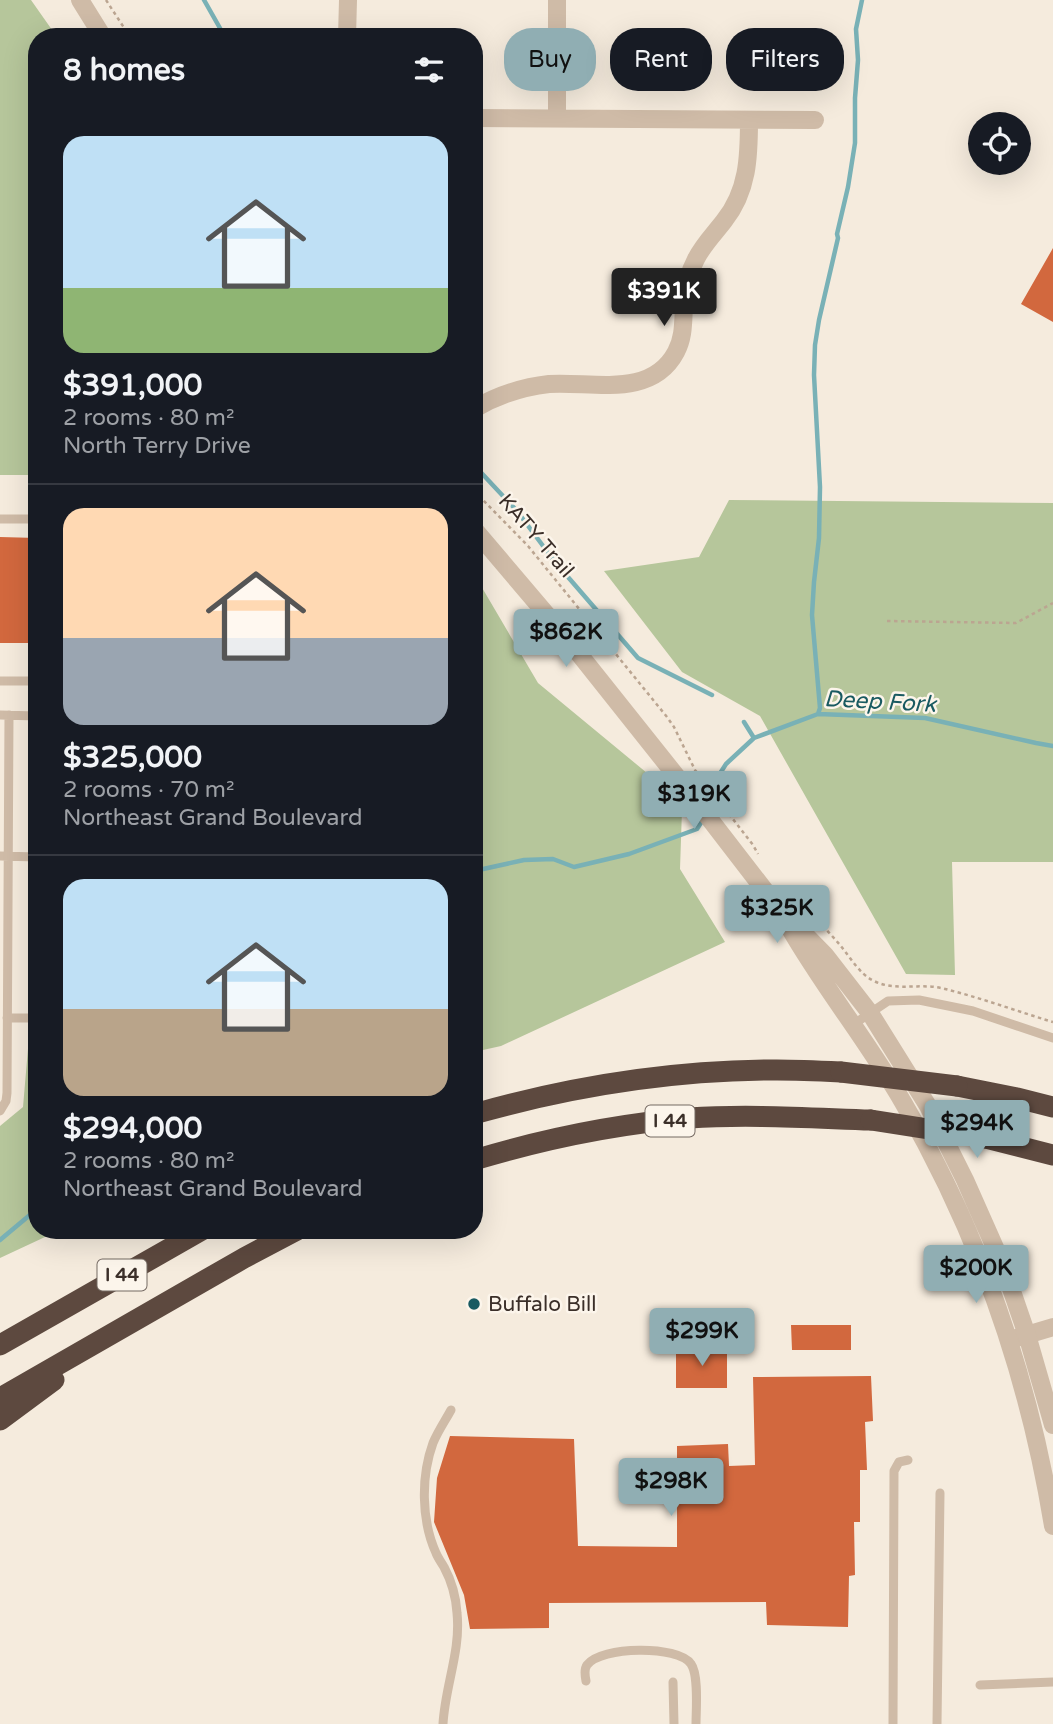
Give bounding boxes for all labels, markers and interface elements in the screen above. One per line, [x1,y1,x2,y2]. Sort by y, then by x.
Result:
chip: Buy [504,28,596,91]
chip: Rent [610,28,712,91]
chip: Filters [726,28,844,91]
icon: filters [410,51,448,89]
text: 8 homes [63,52,185,89]
map controls [968,112,1031,175]
button: locate [968,112,1031,175]
icon: home [193,181,319,307]
pin: $391K [615,268,713,328]
text: $391K [628,277,700,305]
text: $391,000 [63,367,202,404]
text: 2 rooms · 80 m² [63,404,234,432]
text: North Terry Drive [63,432,251,460]
street label: KATY Trail [493,489,579,583]
icon: home [193,553,319,679]
pin: $862K [517,610,615,669]
text: $862K [530,618,602,646]
water label: Deep Fork [823,685,938,719]
text: $325,000 [63,739,202,776]
pin: $319K [645,772,743,831]
text: 2 rooms · 70 m² [63,776,234,804]
text: $319K [658,780,730,808]
text: Northeast Grand Boulevard [63,804,362,832]
pin: $325K [728,886,826,945]
text: $325K [741,894,813,922]
icon: home [193,924,319,1050]
pin: $294K [928,1100,1026,1160]
road number: I 44 [646,1106,694,1136]
text: $294K [941,1109,1013,1137]
text: $294,000 [63,1110,202,1147]
text: 2 rooms · 80 m² [63,1147,234,1175]
text: Northeast Grand Boulevard [63,1175,362,1203]
pin: $200K [927,1246,1025,1305]
text: $200K [940,1254,1012,1282]
road number: I 44 [97,1260,146,1290]
place label: Buffalo Bill [488,1292,596,1317]
marker: Buffalo Bill [466,1296,482,1312]
pin: $299K [653,1308,751,1368]
text: $299K [666,1317,738,1345]
pin: $298K [622,1458,720,1518]
text: $298K [635,1467,707,1495]

